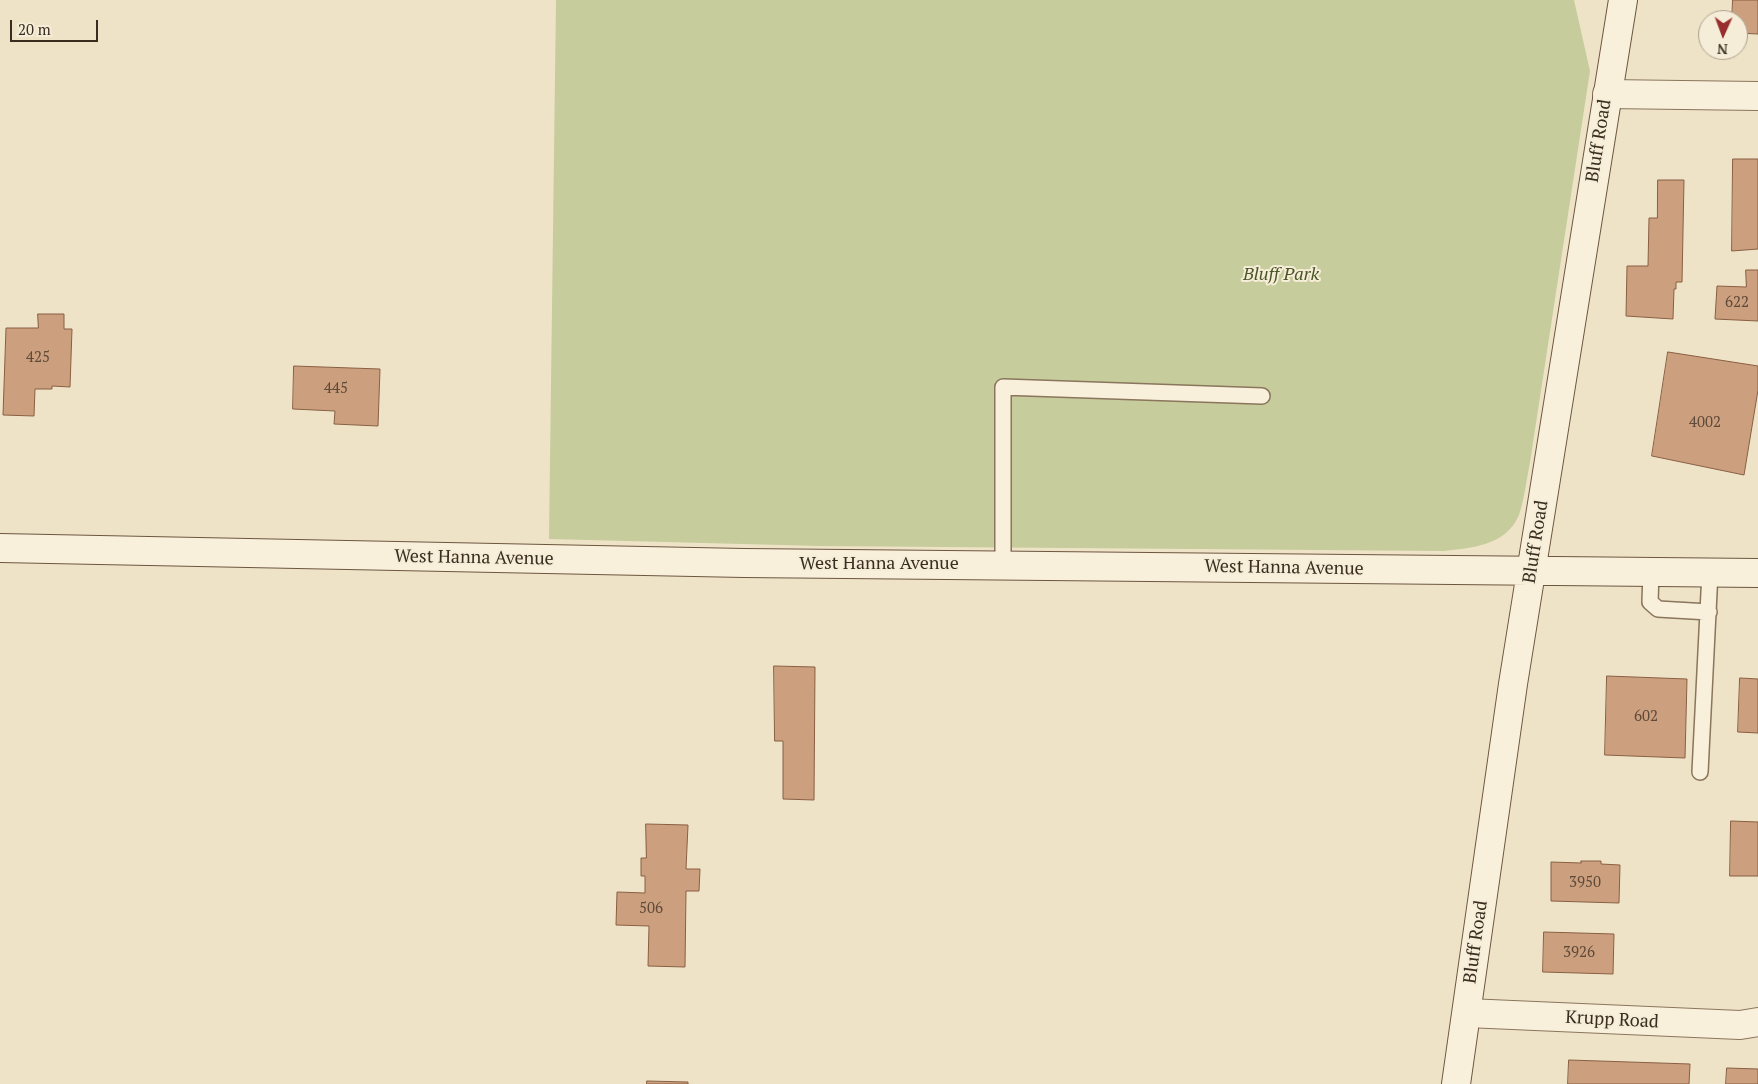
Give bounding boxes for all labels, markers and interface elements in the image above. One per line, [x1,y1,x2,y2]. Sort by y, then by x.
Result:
scale bar [12,10,100,42]
north arrow [1698,10,1748,60]
text: 20 m [18,19,51,39]
text: N [1717,40,1728,59]
street label: Bluff Road [1582,98,1616,184]
park label: Bluff Park [1243,264,1319,286]
house number: 622 [1725,294,1749,312]
house number: 425 [26,349,50,367]
house number: 445 [324,380,348,398]
house number: 4002 [1689,414,1721,432]
street label: Bluff Road [1519,499,1553,585]
street label: West Hanna Avenue [394,546,554,570]
street label: West Hanna Avenue [799,553,959,575]
street label: West Hanna Avenue [1204,556,1364,580]
house number: 602 [1634,708,1658,726]
house number: 3950 [1569,874,1601,892]
street label: Bluff Road [1459,899,1493,985]
house number: 506 [639,900,663,918]
house number: 3926 [1563,944,1595,962]
street label: Krupp Road [1565,1007,1659,1033]

